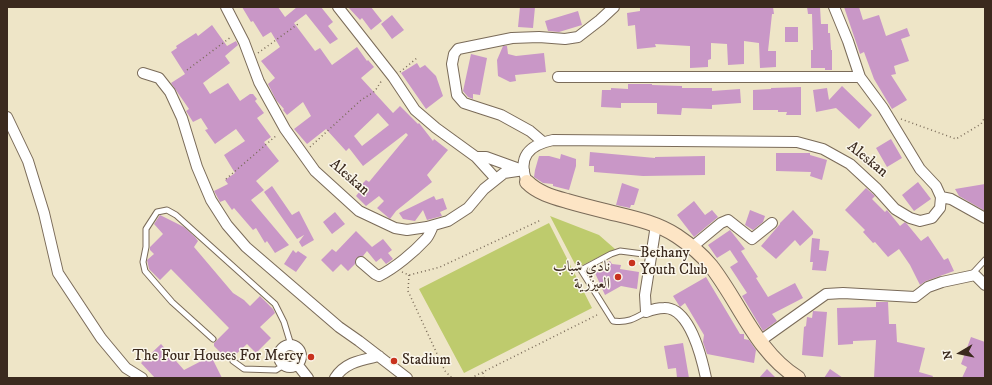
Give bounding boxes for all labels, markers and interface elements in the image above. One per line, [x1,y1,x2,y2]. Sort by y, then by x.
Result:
street label: Aleskan [843,138,891,182]
street label: Aleskan [325,156,373,200]
place label: Bethany Youth Club [640,245,708,280]
marker: Bethany Youth Club [627,258,637,268]
place label: نادي شباب العيزرية [553,259,610,294]
marker: نادي شباب العيزرية [613,272,623,282]
north arrow [940,333,980,373]
place label: The Four Houses For Mercy [132,348,303,366]
text: N [941,349,956,360]
marker: The Four Houses For Mercy [306,352,316,362]
place label: Stadium [402,352,451,370]
marker: Stadium [389,356,399,366]

